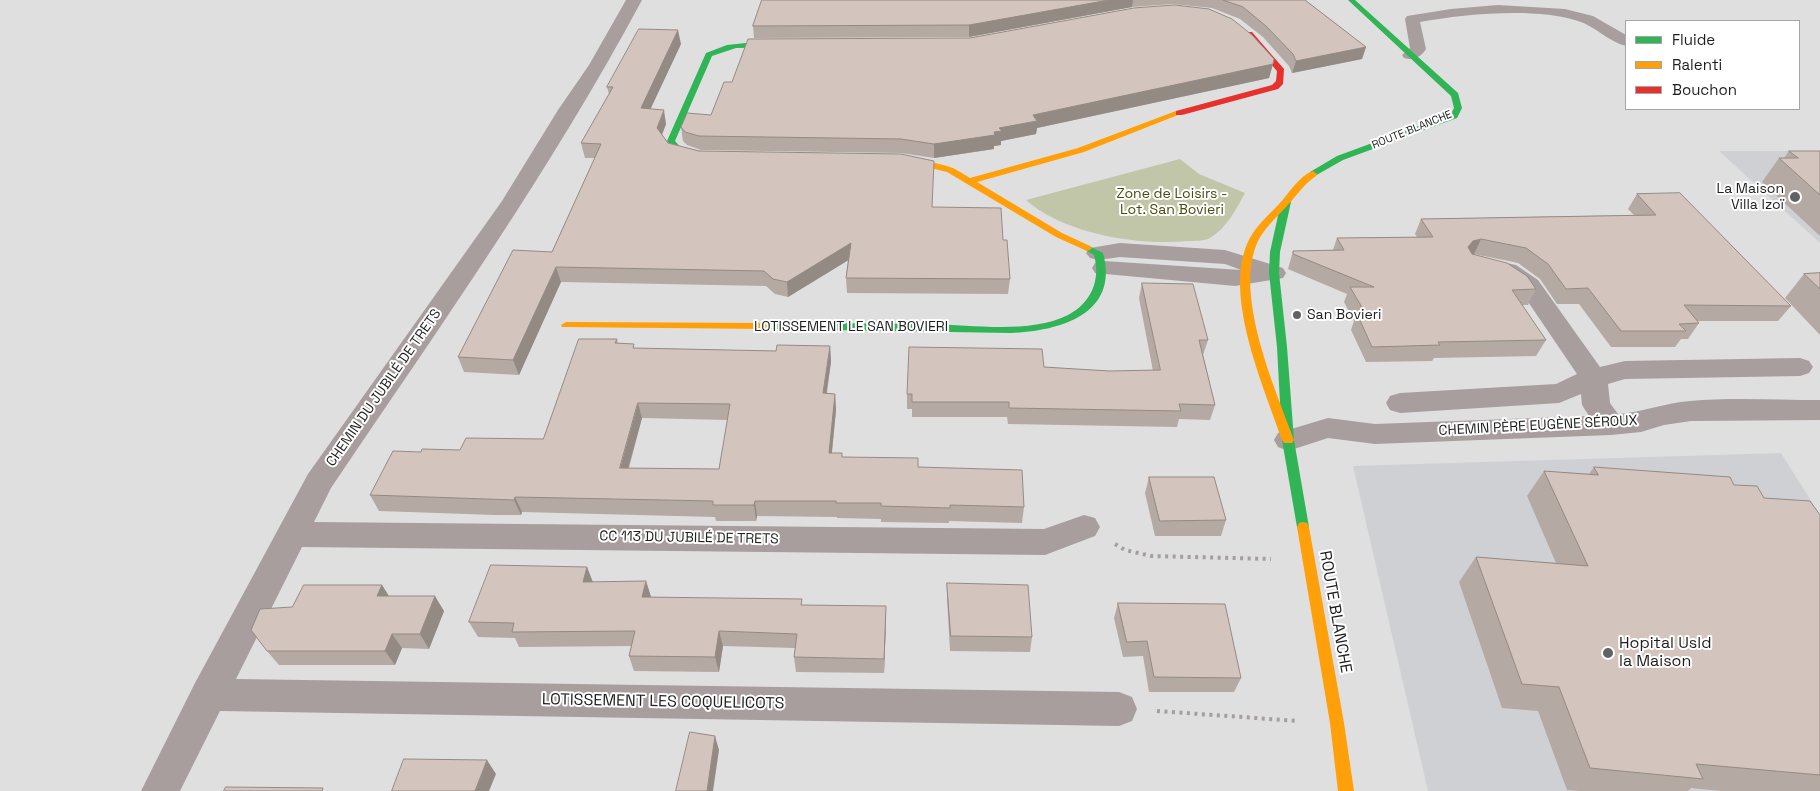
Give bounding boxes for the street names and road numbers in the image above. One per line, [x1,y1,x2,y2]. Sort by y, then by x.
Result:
street label: ROUTE BLANCHE [1370,108,1454,152]
street label: CHEMIN DU JUBILÉ DE TRETS [323,306,445,470]
street label: LOTISSEMENT LE SAN BOVIERI [754,319,948,335]
street label: CHEMIN PÈRE EUGÈNE SÉROUX [1438,412,1638,440]
street label: CC 113 DU JUBILÉ DE TRETS [599,528,779,548]
street label: ROUTE BLANCHE [1315,549,1355,675]
street label: LOTISSEMENT LES COQUELICOTS [542,690,784,714]

